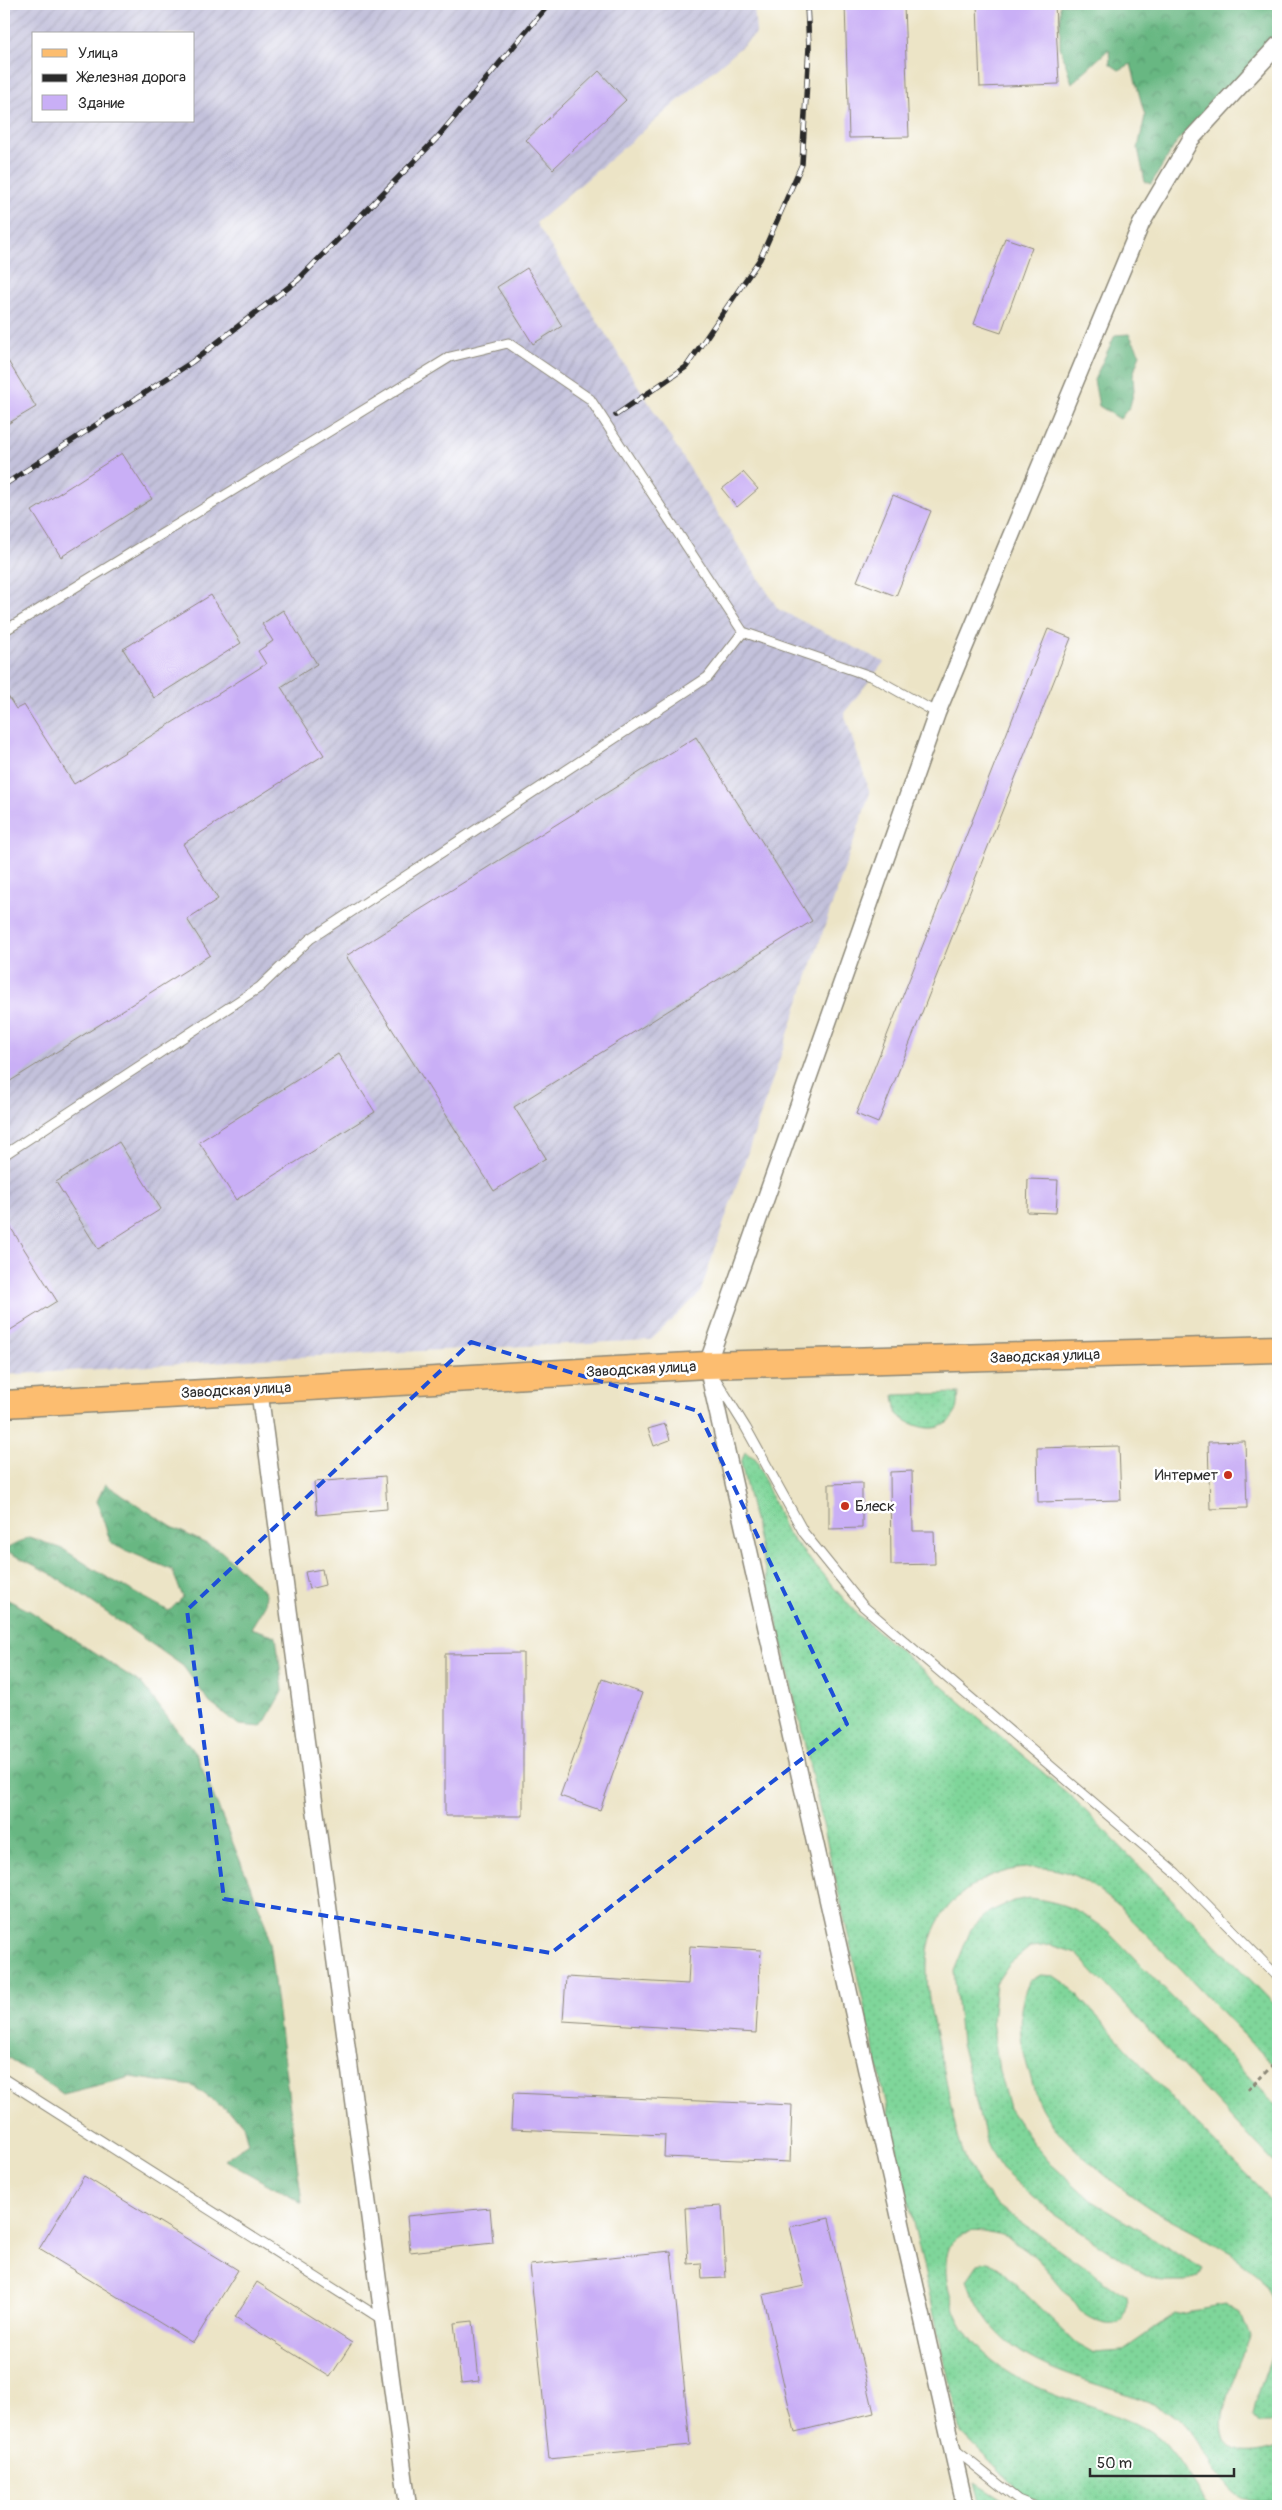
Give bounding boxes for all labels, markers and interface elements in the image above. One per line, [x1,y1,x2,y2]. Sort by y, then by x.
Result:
legend [32,32,195,122]
text: Улица [78,44,118,63]
text: Железная дорога [76,68,186,87]
text: Здание [78,94,125,113]
street label: Заводская улица [990,1345,1101,1368]
street label: Заводская улица [585,1357,697,1382]
street label: Заводская улица [180,1378,292,1403]
place label: Интермет [1155,1466,1218,1485]
marker: Интермет [1222,1469,1234,1481]
place label: Блеск [855,1497,895,1516]
marker: Блеск [839,1500,851,1512]
scale bar [1090,2445,1233,2477]
text: 50 m [1097,2454,1132,2473]

